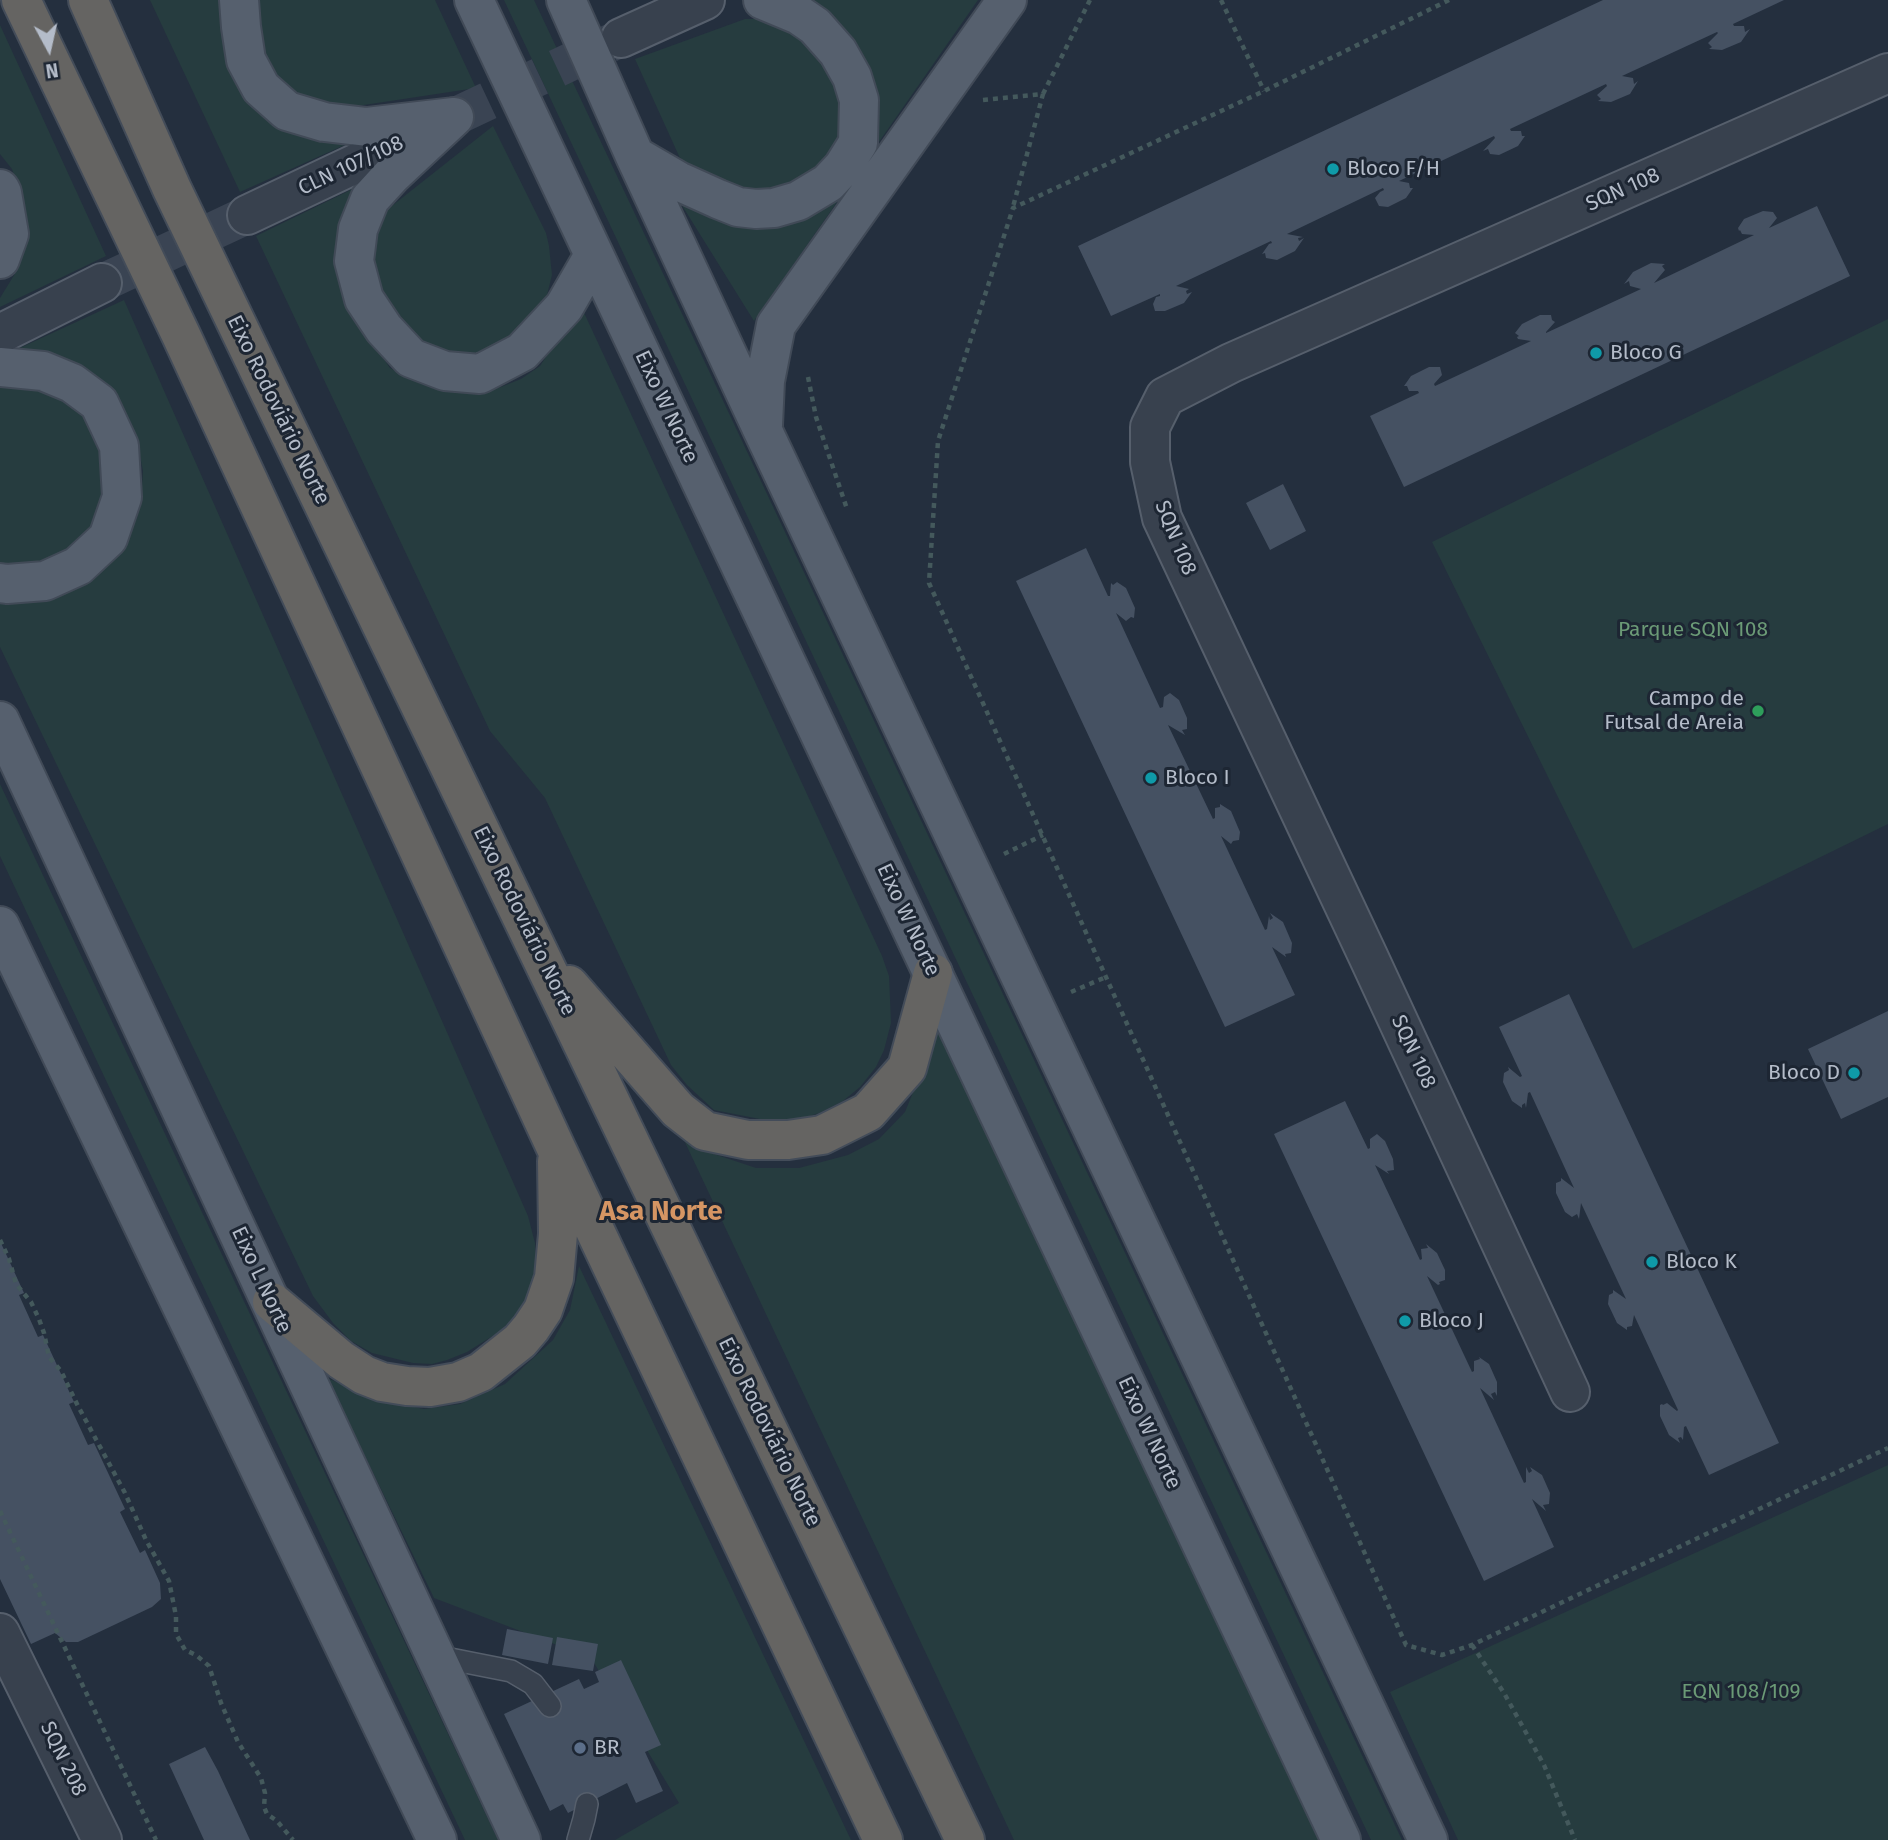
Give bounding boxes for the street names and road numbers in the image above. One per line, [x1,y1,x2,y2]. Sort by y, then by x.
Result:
street label: CLN 107/108 [294,131,408,201]
street label: SQN 108 [1582,163,1664,217]
street label: Eixo Rodoviário Norte [221,311,335,509]
street label: Eixo W Norte [629,347,703,467]
street label: SQN 108 [1149,497,1201,579]
street label: Eixo Rodoviário Norte [467,822,581,1020]
street label: Eixo W Norte [871,860,945,980]
street label: SQN 108 [1385,1011,1441,1093]
street label: Eixo L Norte [225,1223,297,1337]
street label: Eixo Rodoviário Norte [712,1333,826,1531]
street label: Eixo W Norte [1112,1373,1186,1493]
street label: SQN 208 [34,1718,92,1800]

